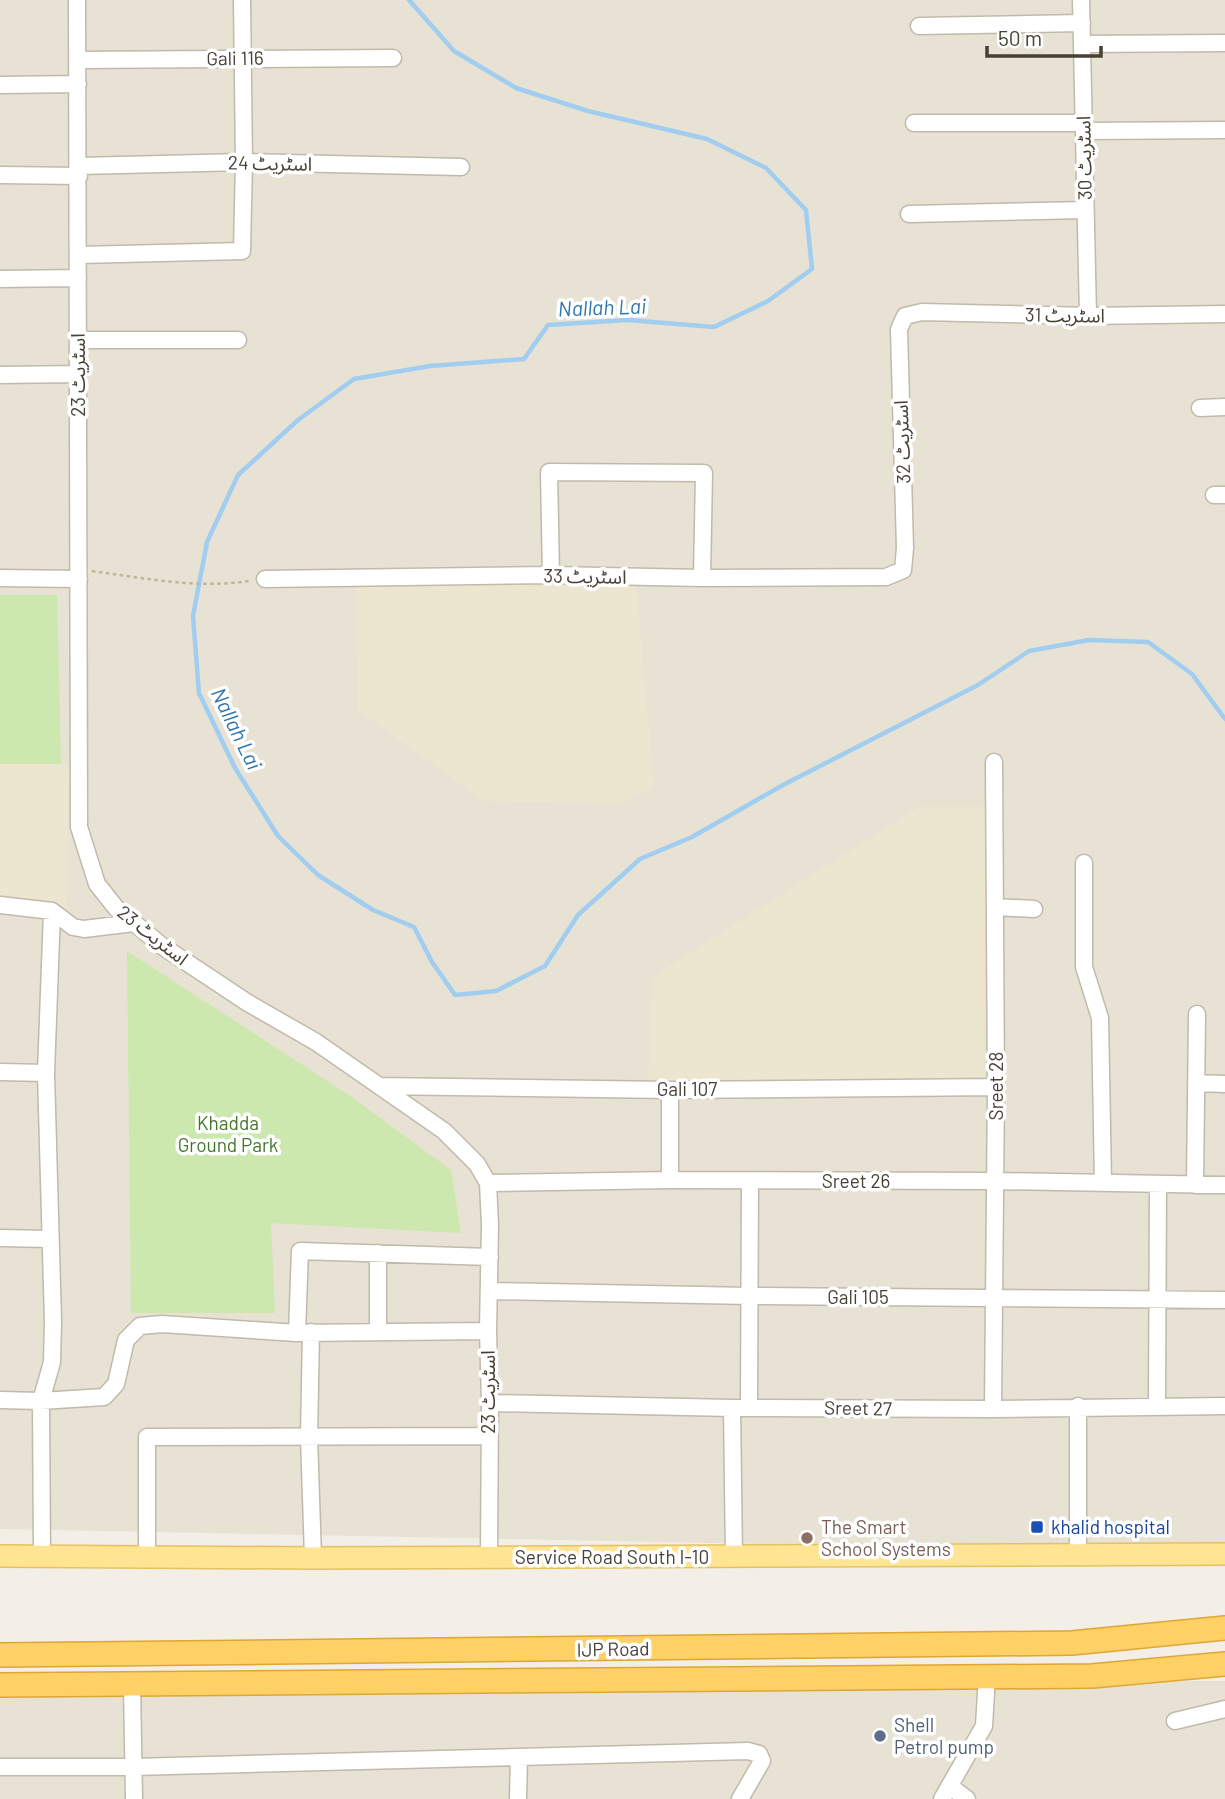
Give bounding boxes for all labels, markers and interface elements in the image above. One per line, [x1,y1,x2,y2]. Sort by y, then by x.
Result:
scale bar [987,14,1101,58]
text: 50 m [998,25,1042,50]
street label: Gali 116 [206,46,264,69]
street label: اسٹریٹ 30 [1071,116,1097,200]
street label: اسٹریٹ 24 [228,150,312,176]
water label: Nallah Lai [557,292,647,321]
street label: اسٹریٹ 31 [1025,302,1105,328]
street label: اسٹریٹ 23 [66,333,90,417]
street label: اسٹریٹ 32 [889,400,915,484]
street label: اسٹریٹ 33 [543,563,627,589]
water label: Nallah Lai [207,683,268,774]
street label: اسٹریٹ 23 [113,900,193,970]
street label: Sreet 28 [984,1052,1007,1120]
street label: Gali 107 [657,1077,717,1100]
park label: Khadda Ground Park [178,1111,278,1156]
street label: Sreet 26 [822,1169,890,1192]
street label: Gali 105 [827,1285,889,1308]
street label: اسٹریٹ 23 [476,1350,500,1434]
street label: Sreet 27 [824,1395,892,1420]
place label: The Smart School Systems [821,1515,951,1560]
place label: khalid hospital [1051,1515,1170,1538]
marker: khalid hospital [1029,1519,1045,1535]
marker: The Smart School Systems [799,1530,815,1546]
street label: Service Road South I-10 [515,1545,709,1568]
street label: IJP Road [576,1636,650,1661]
place label: Shell Petrol pump [894,1713,994,1758]
marker: Shell Petrol pump [872,1728,888,1744]

